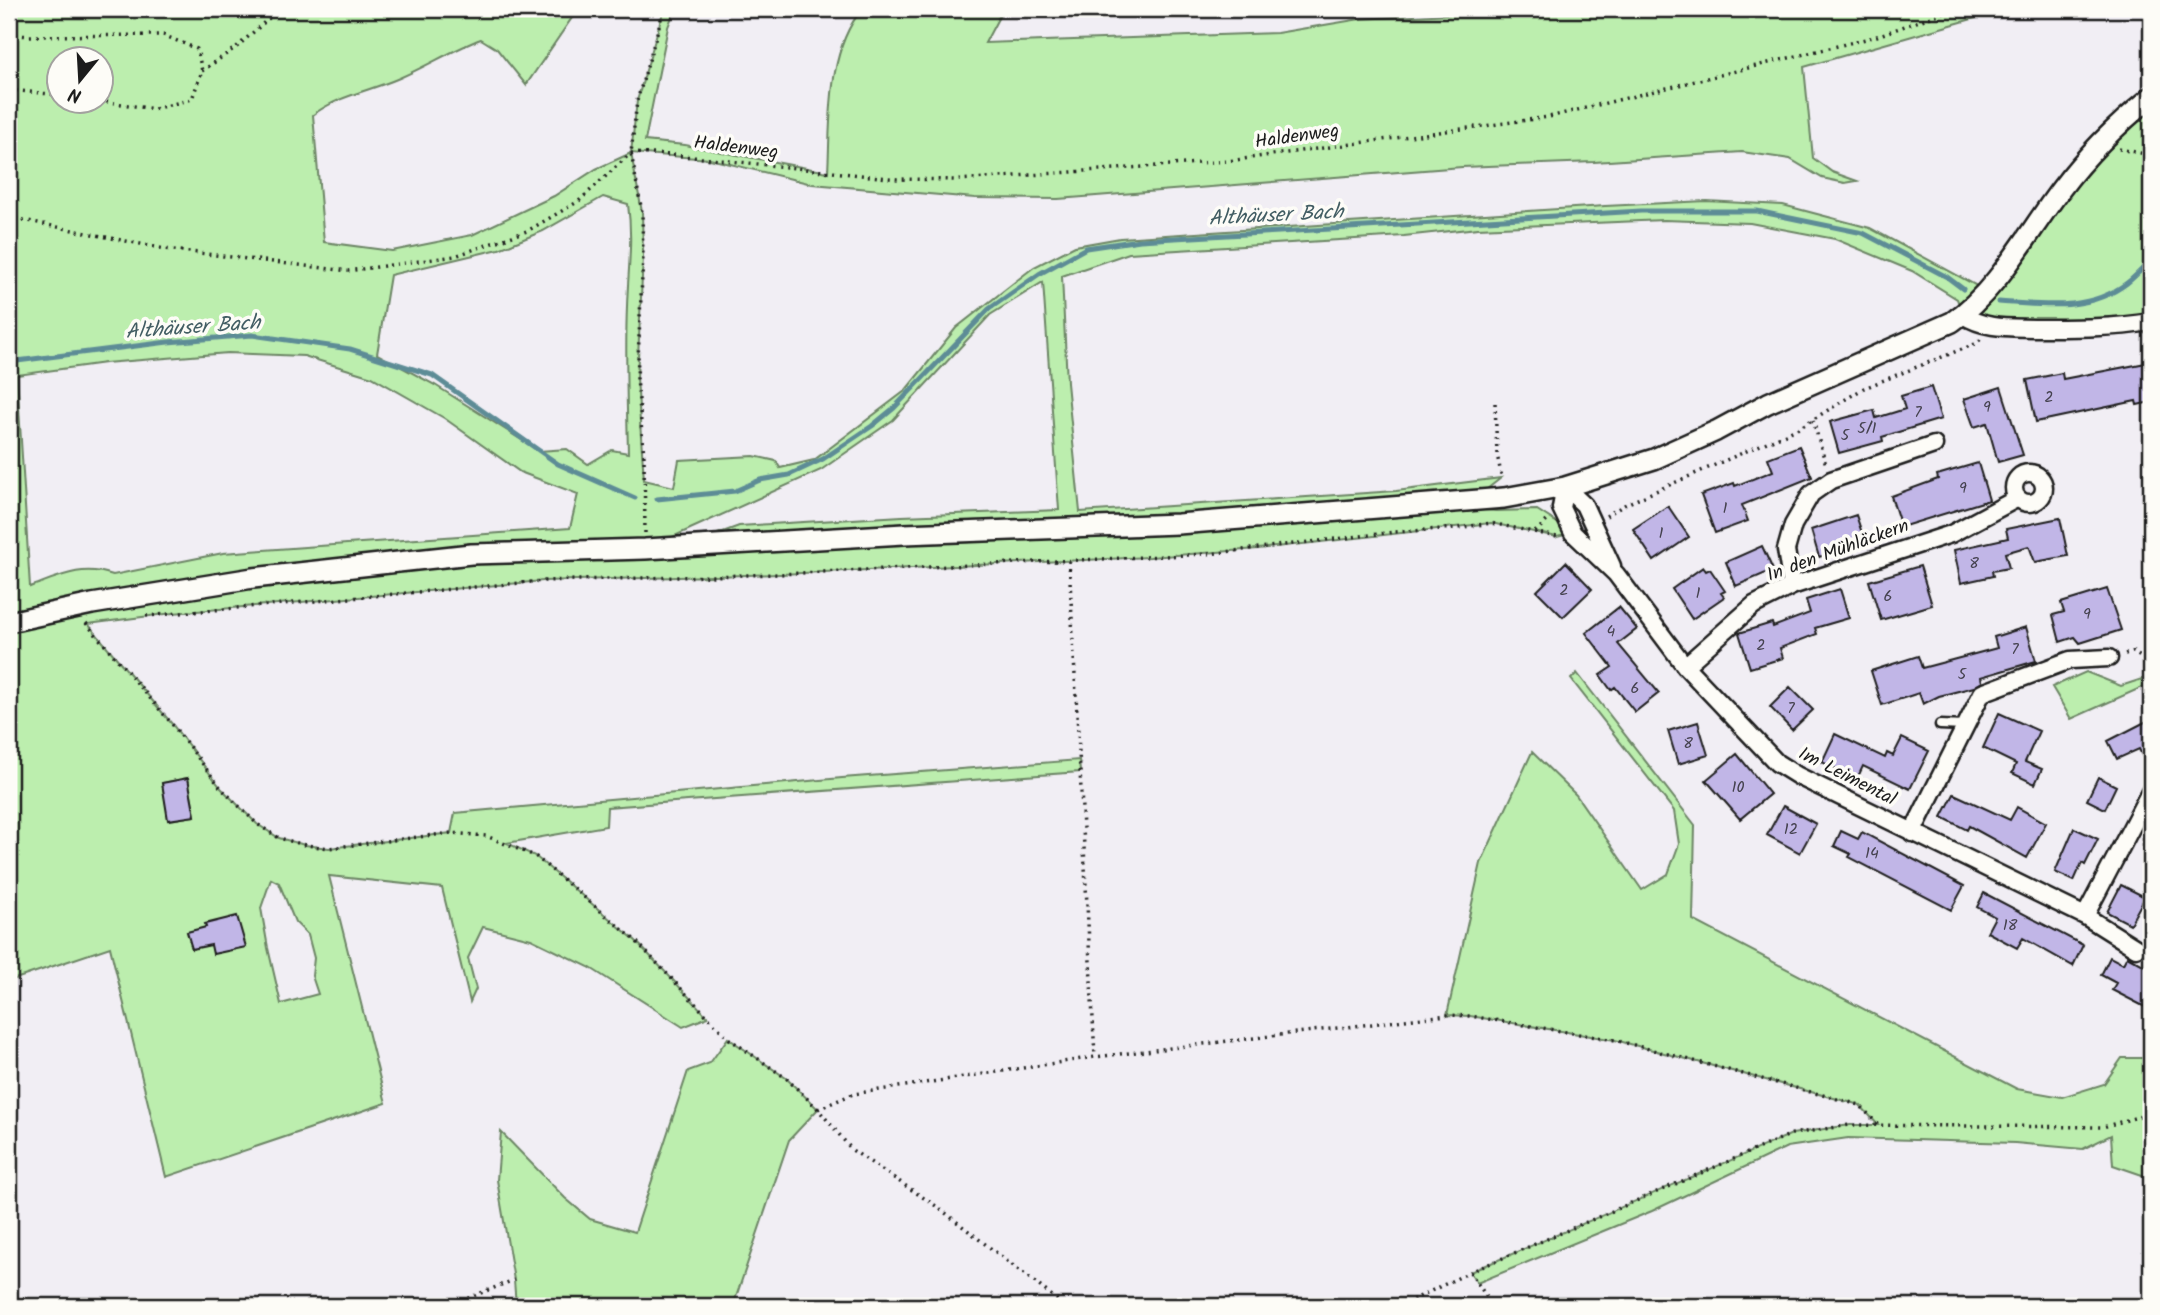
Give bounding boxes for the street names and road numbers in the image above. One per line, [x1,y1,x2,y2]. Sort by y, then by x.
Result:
street label: Haldenweg [1253,116,1341,158]
street label: Haldenweg [692,128,780,168]
street label: In den Mühläckern [1763,511,1913,591]
street label: Im Leimental [1793,739,1902,815]

